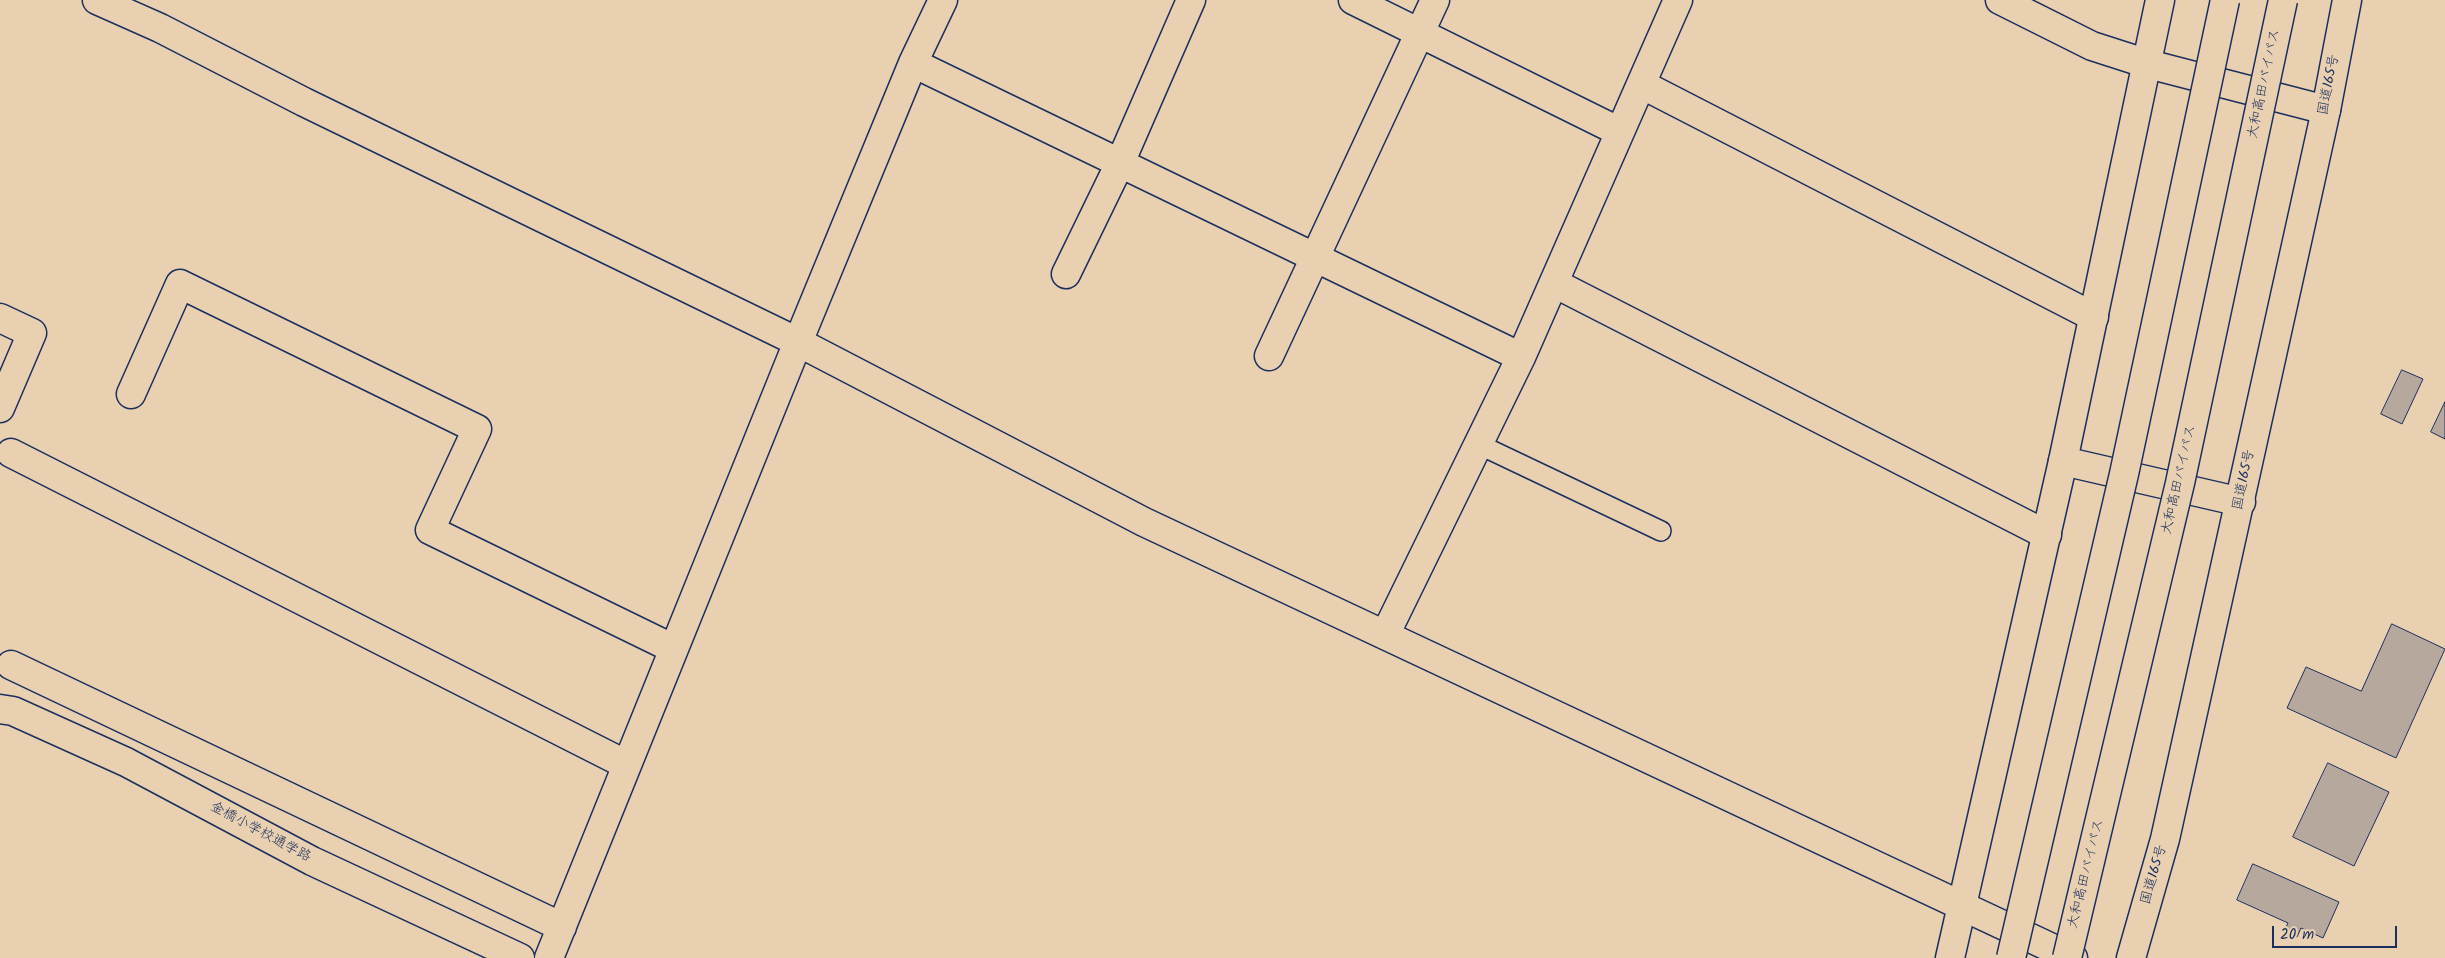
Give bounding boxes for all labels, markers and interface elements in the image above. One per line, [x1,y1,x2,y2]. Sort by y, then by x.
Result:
street label: 大和高田バイパス [2245,27,2285,141]
street label: 国道165号 [2316,53,2344,117]
street label: 大和高田バイパス [2159,424,2201,536]
street label: 国道165号 [2230,448,2260,512]
street label: 金橋小学校通学路 [207,799,313,867]
street label: 大和高田バイパス [2065,818,2109,930]
street label: 国道165号 [2138,843,2172,907]
scale bar [2275,916,2400,948]
text: 20 m [2280,923,2314,947]

